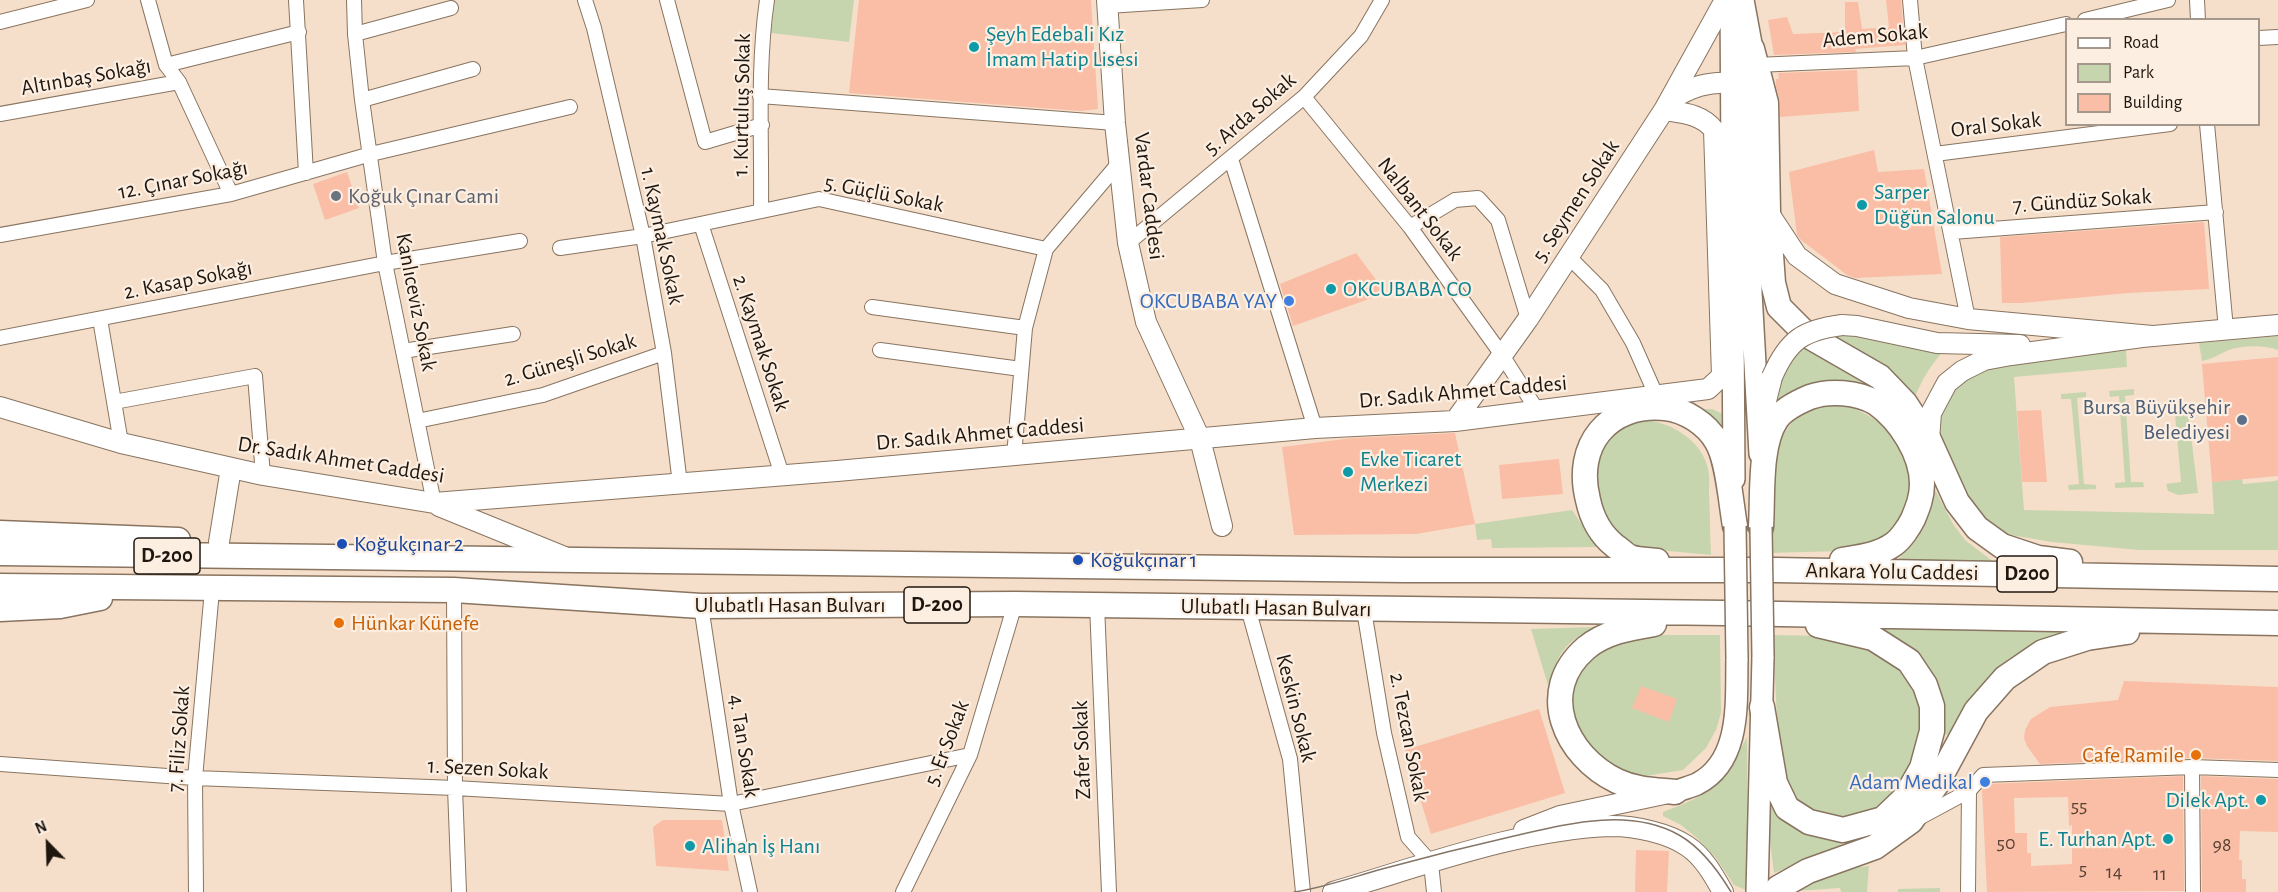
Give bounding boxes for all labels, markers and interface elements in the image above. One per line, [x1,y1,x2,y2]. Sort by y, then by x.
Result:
street label: Adem Sokak [1821,18,1929,54]
legend [2065,18,2260,126]
place label: Şeyh Edebali Kız İmam Hatip Lisesi [986,21,1139,72]
street label: 1. Kurtuluş Sokak [728,33,756,177]
text: Road [2123,34,2159,52]
marker: Şeyh Edebali Kız İmam Hatip Lisesi [967,40,981,54]
street label: Altınbaş Sokağı [19,53,153,101]
text: Park [2123,64,2154,82]
street label: 5. Arda Sokak [1199,67,1301,161]
text: Building [2123,94,2182,112]
street label: Oral Sokak [1949,106,2043,144]
street label: Vardar Caddesi [1128,131,1170,261]
street label: 5. Seymen Sokak [1527,135,1625,267]
street label: Nalbant Sokak [1371,152,1469,266]
street label: 12. Çınar Sokağı [116,154,250,206]
street label: 1. Kaymak Sokak [635,165,689,307]
street label: 5. Güçlü Sokak [822,169,946,219]
place label: Sarper Düğün Salonu [1874,179,1995,230]
place label: Koğuk Çınar Cami [348,183,499,209]
street label: 7. Gündüz Sokak [2012,183,2152,219]
marker: Koğuk Çınar Cami [329,189,343,203]
marker: Sarper Düğün Salonu [1855,198,1869,212]
street label: Kanlıceviz Sokak [390,231,442,373]
street label: 2. Kasap Sokağı [122,255,254,305]
street label: 2. Kaymak Sokak [727,272,795,414]
place label: OKCUBABA CO [1343,276,1472,302]
marker: OKCUBABA CO [1324,282,1338,296]
place label: OKCUBABA YAY [1140,288,1277,314]
marker: OKCUBABA YAY [1282,294,1296,308]
street label: 2. Güneşli Sokak [501,327,639,393]
street label: Dr. Sadık Ahmet Caddesi [1358,370,1568,414]
place label: Bursa Büyükşehir Belediyesi [2083,394,2230,446]
street label: Dr. Sadık Ahmet Caddesi [875,412,1085,456]
marker: Bursa Büyükşehir Belediyesi [2235,413,2249,427]
street label: Dr. Sadık Ahmet Caddesi [236,431,446,489]
place label: Evke Ticaret Merkezi [1360,446,1461,498]
marker: Evke Ticaret Merkezi [1341,465,1355,479]
place label: Koğukçınar 2 [354,531,464,557]
marker: Koğukçınar 2 [335,537,349,551]
road number: D-200 [134,538,200,574]
place label: Koğukçınar 1 [1090,547,1197,573]
marker: Koğukçınar 1 [1071,553,1085,567]
road number: D200 [1997,556,2057,592]
street label: Ankara Yolu Caddesi [1805,557,1979,587]
road number: D-200 [904,587,970,623]
street label: Ulubatlı Hasan Bulvarı [695,592,885,618]
street label: Ulubatlı Hasan Bulvarı [1180,593,1372,623]
place label: Hünkar Künefe [351,610,479,636]
marker: Hünkar Künefe [332,616,346,630]
street label: Keskin Sokak [1270,651,1322,765]
street label: 2. Tezcan Sokak [1384,670,1434,804]
street label: 7. Filiz Sokak [162,685,196,793]
street label: 4. Tan Sokak [723,693,765,799]
street label: 5. Er Sokak [919,696,975,790]
street label: Zafer Sokak [1067,700,1097,800]
place label: Cafe Ramile [2082,742,2184,768]
marker: Cafe Ramile [2189,748,2203,762]
street label: 1. Sezen Sokak [427,753,549,785]
place label: Adam Medikal [1849,769,1973,795]
marker: Adam Medikal [1978,775,1992,789]
place label: Dilek Apt. [2165,787,2249,813]
marker: Dilek Apt. [2254,793,2268,807]
house number: 55 [2071,794,2087,818]
north arrow [18,814,78,874]
text: N [33,818,49,837]
place label: E. Turhan Apt. [2038,826,2156,852]
house number: 50 [1997,831,2015,855]
marker: E. Turhan Apt. [2161,832,2175,846]
place label: Alihan İş Hanı [702,833,820,859]
house number: 98 [2213,833,2231,857]
marker: Alihan İş Hanı [683,839,697,853]
house number: 5 [2079,857,2087,881]
house number: 14 [2106,860,2122,884]
house number: 11 [2153,862,2167,886]

